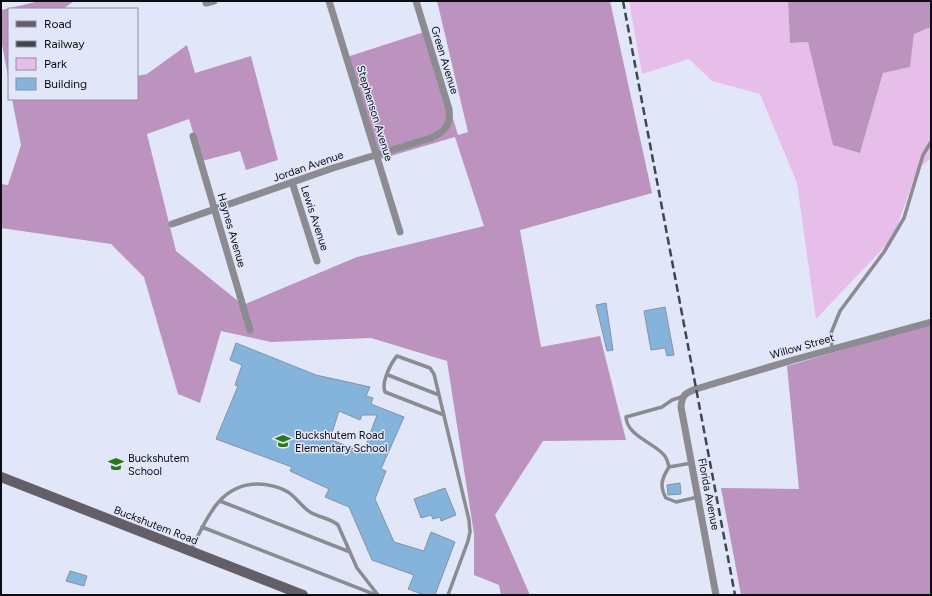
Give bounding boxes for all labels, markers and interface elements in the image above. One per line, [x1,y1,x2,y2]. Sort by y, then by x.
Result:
legend [8,8,138,100]
text: Road [44,17,72,31]
street label: Green Avenue [428,25,461,96]
text: Railway [44,37,85,51]
text: Park [44,57,67,71]
street label: Stephenson Avenue [354,64,395,162]
text: Building [44,77,87,91]
street label: Jordan Avenue [271,148,345,185]
street label: Lewis Avenue [298,184,331,252]
street label: Haynes Avenue [215,191,248,269]
street label: Willow Street [768,331,836,362]
place label: Buckshutem Road Elementary School [295,429,387,455]
school or university icon: Buckshutem Road Elementary School [274,432,292,450]
place label: Buckshutem School [128,452,189,478]
school or university icon: Buckshutem School [107,455,125,473]
street label: Florida Avenue [695,457,722,531]
street label: Buckshutem Road [112,503,200,547]

